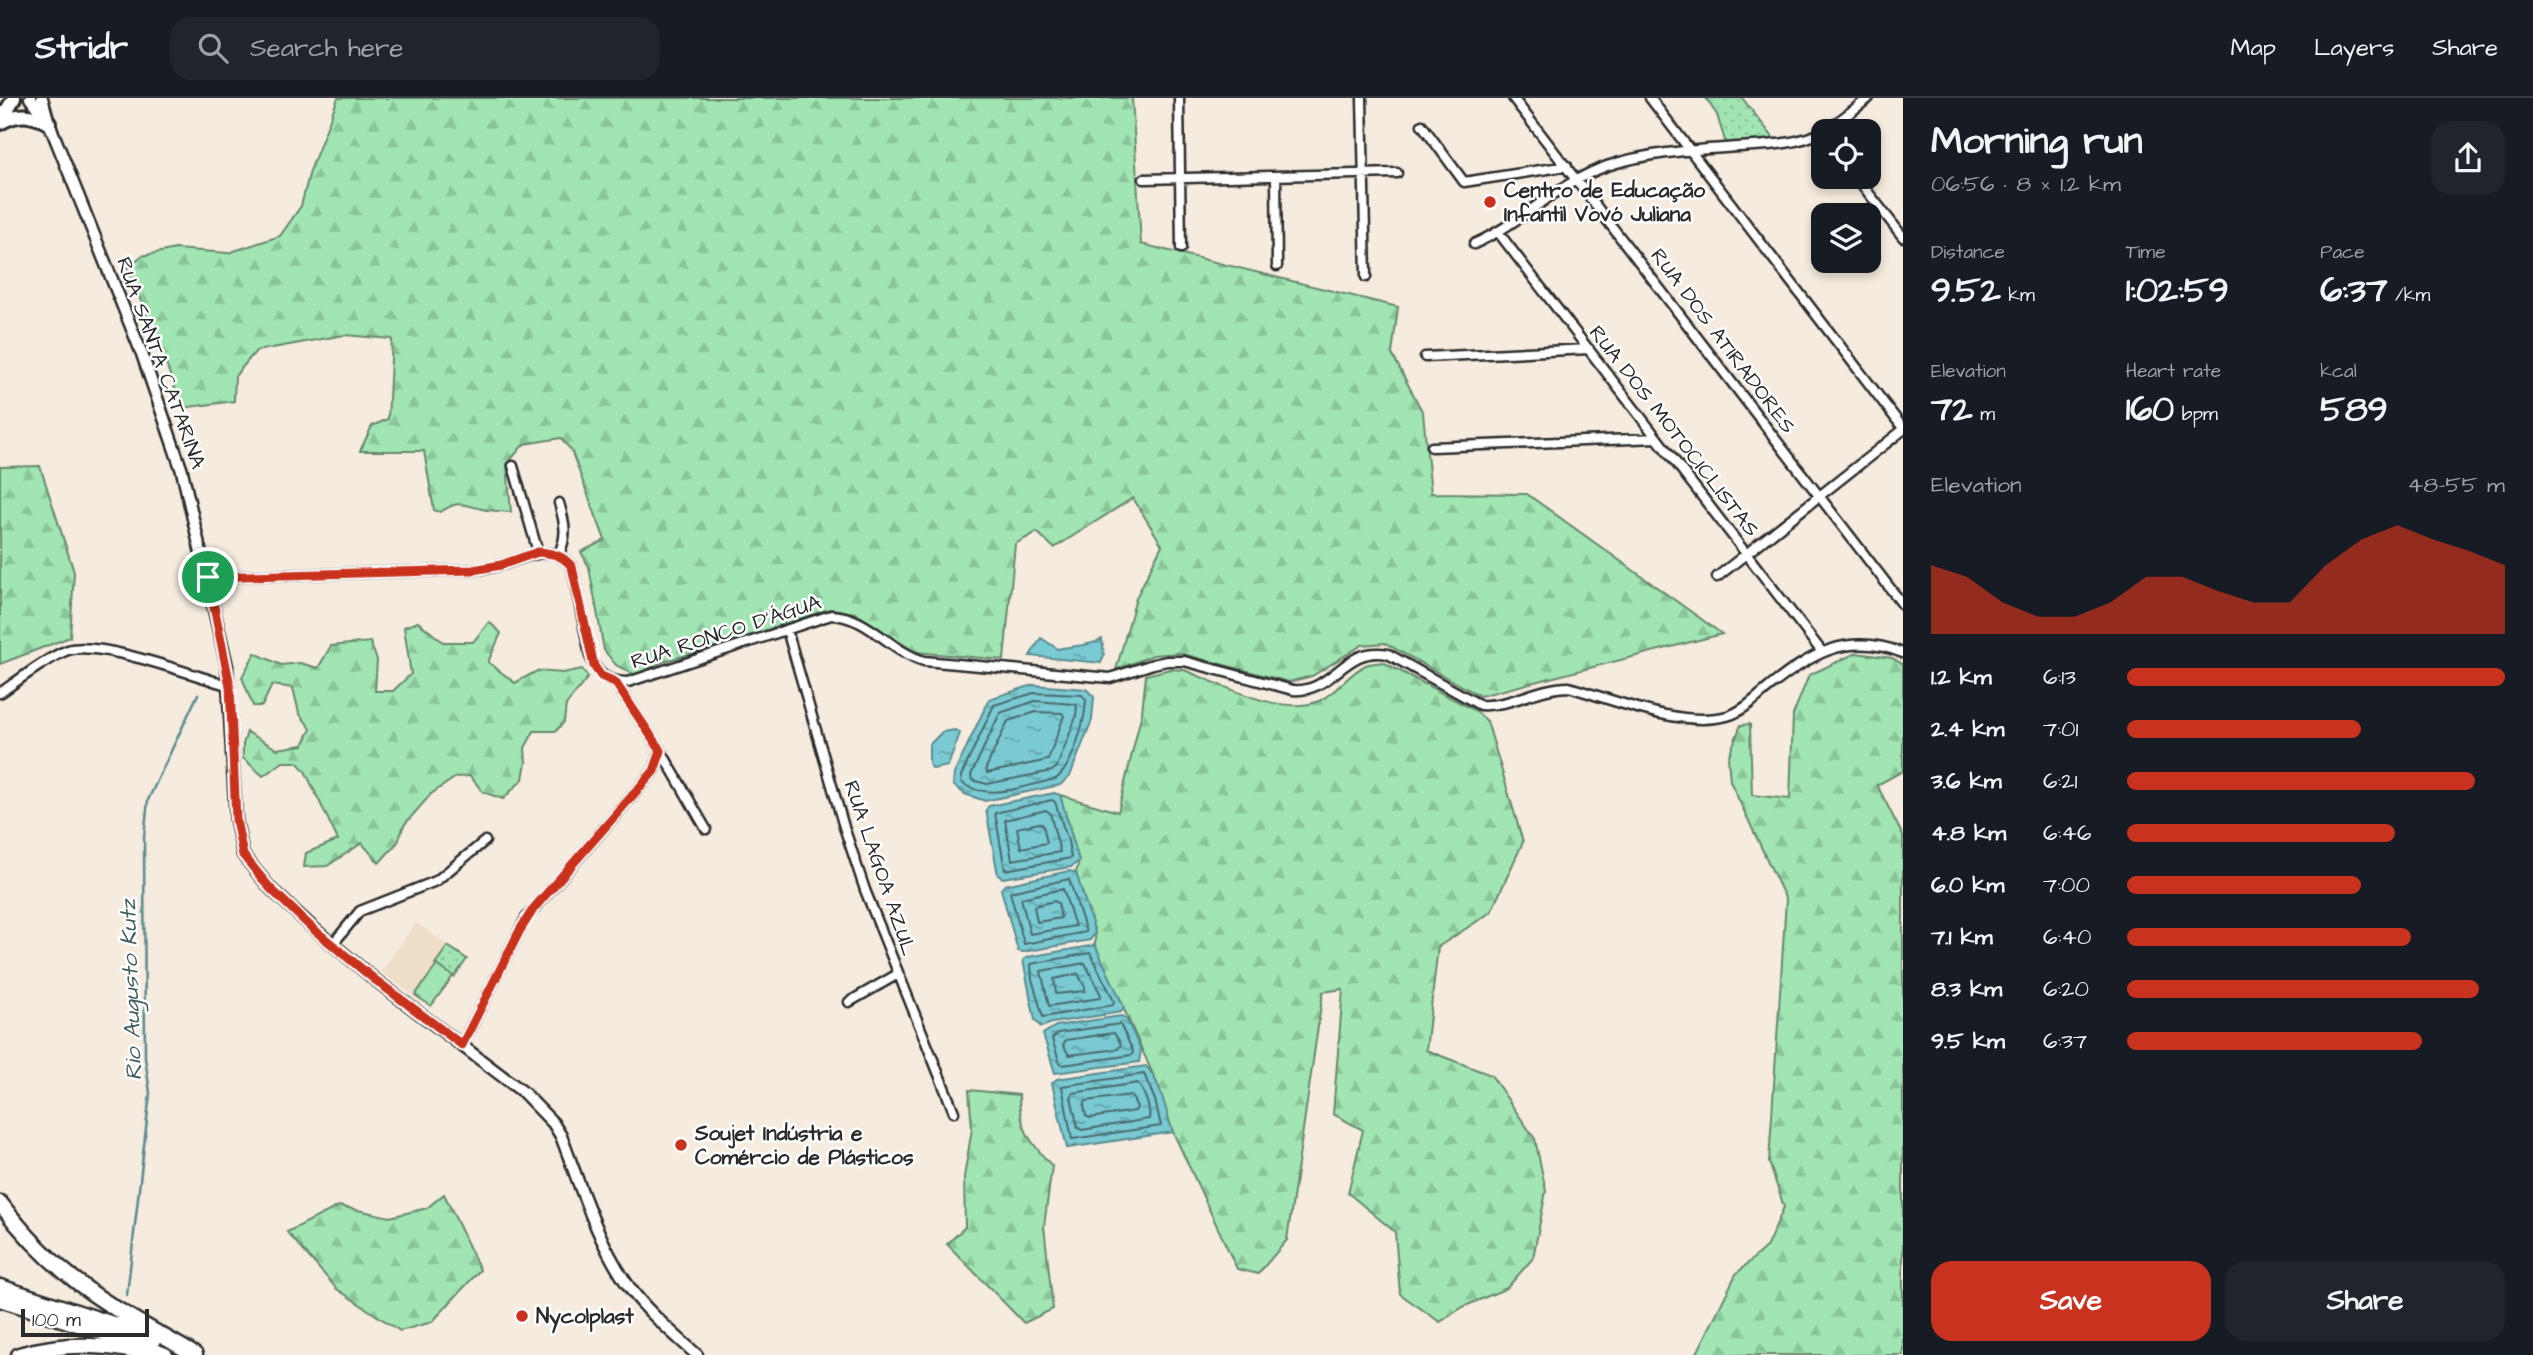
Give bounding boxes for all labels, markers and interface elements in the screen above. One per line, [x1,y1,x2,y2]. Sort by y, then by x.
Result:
search box [170,17,660,80]
text: Stridr [35,25,128,71]
icon: search [194,29,232,67]
text: Search here [250,30,403,66]
text: Map [2231,31,2276,65]
text: Layers [2314,31,2394,65]
text: Share [2432,31,2498,65]
text: Morning run [1931,116,2143,168]
map controls [1811,119,1881,273]
button: locate [1811,119,1881,189]
button: share [2431,121,2505,195]
text: 06:56 · 8 × 1.2 km [1931,168,2121,200]
place label: Centro de Educação Infantil Vovó Juliana [1504,176,1705,229]
marker: Centro de Educação Infantil Vovó Juliana [1482,194,1498,210]
button: layers [1811,203,1881,273]
text: Distance [1931,239,2005,266]
text: Time [2126,239,2165,266]
text: Pace [2320,239,2364,266]
street label: RUA DOS ATIRADORES [1644,242,1802,440]
street label: RUA SANTA CATARINA [109,253,213,473]
text: 9.52 [1931,266,2001,315]
text: 1:02:59 [2126,266,2229,315]
text: 6:37 [2320,266,2387,315]
text: km [2001,282,2035,309]
text: /km [2387,282,2430,309]
street label: RUA DOS MOTOCICLISTAS [1582,319,1766,543]
text: Elevation [1931,358,2006,385]
text: Heart rate [2126,358,2221,385]
text: kcal [2320,358,2357,385]
text: 72 [1931,385,1973,434]
text: 160 [2126,385,2174,434]
text: 589 [2320,385,2388,434]
text: m [1973,401,1995,428]
text: bpm [2174,401,2218,428]
text: Elevation [1931,469,2022,501]
text: 48–55 m [2408,469,2505,501]
pin [178,547,238,607]
icon: arrive [189,558,227,596]
street label: RUA RONCO D’ÁGUA [627,587,825,676]
text: 1.2 km [1931,661,1992,693]
text: 6:13 [2043,661,2076,693]
text: 2.4 km [1931,713,2004,745]
text: 7:01 [2043,713,2078,745]
text: 3.6 km [1931,765,2002,797]
text: 6:21 [2043,765,2077,797]
street label: RUA LAGOA AZUL [836,777,924,960]
text: 4.8 km [1931,817,2006,849]
text: 6:46 [2043,817,2091,849]
text: 6.0 km [1931,869,2004,901]
text: 7:00 [2043,869,2090,901]
water label: Rio Augusto Kutz [112,897,151,1081]
text: 7.1 km [1931,921,1993,953]
text: 6:40 [2043,921,2091,953]
text: 8.3 km [1931,973,2002,1005]
text: 6:20 [2043,973,2089,1005]
text: 9.5 km [1931,1025,2005,1057]
text: 6:37 [2043,1025,2087,1057]
place label: Soujet Indústria e Comércio de Plásticos [694,1119,914,1172]
marker: Soujet Indústria e Comércio de Plásticos [673,1137,689,1153]
button: Save [1931,1261,2211,1341]
button: Share [2225,1261,2505,1341]
place label: Nycolplast [536,1302,634,1334]
scale bar [21,1306,149,1338]
text: 100 m [32,1307,81,1334]
marker: Nycolplast [514,1308,530,1324]

